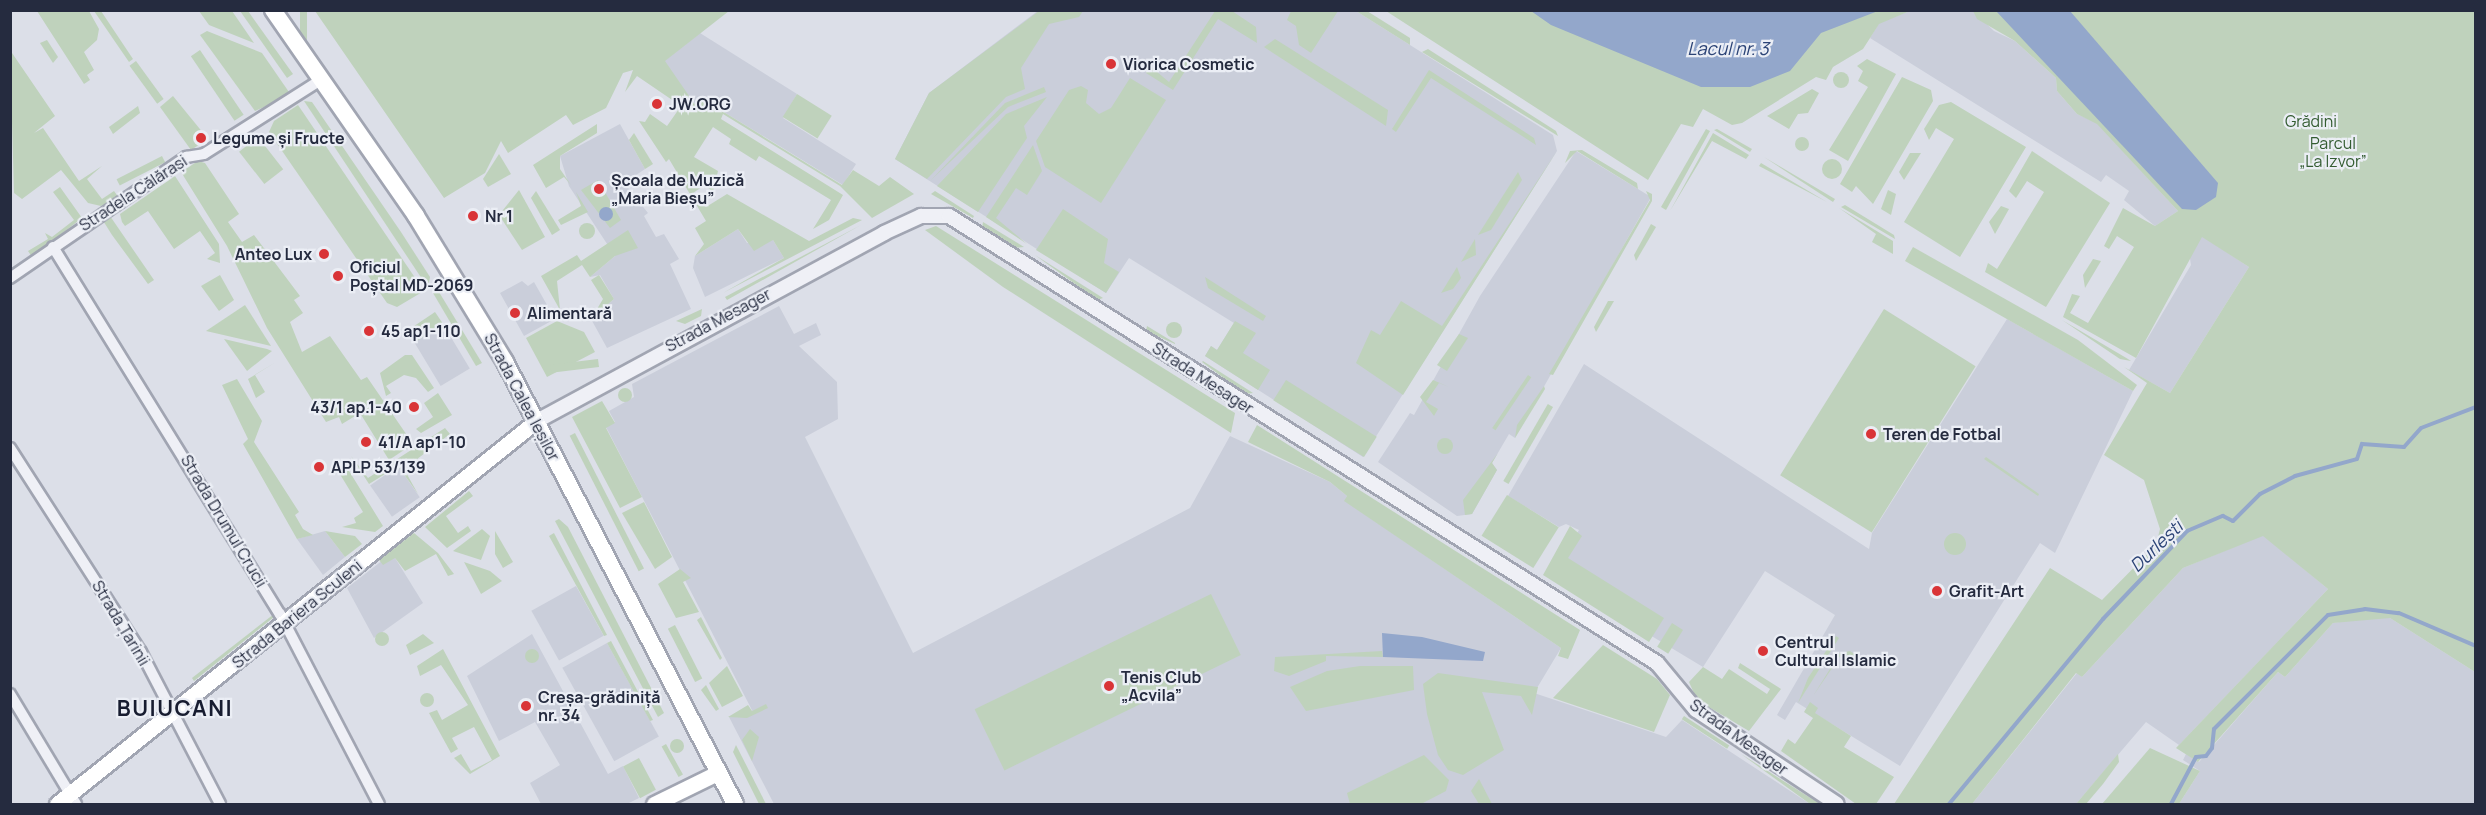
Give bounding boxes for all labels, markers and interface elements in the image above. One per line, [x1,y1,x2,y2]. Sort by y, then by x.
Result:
water label: Lacul nr. 3 [1687,37,1769,59]
place label: Viorica Cosmetic [1123,54,1254,74]
marker: Viorica Cosmetic [1104,57,1118,71]
place label: JW.ORG [669,94,731,114]
marker: JW.ORG [650,97,664,111]
park label: Grădini [2285,111,2337,131]
place label: Legume și Fructe [213,128,345,148]
marker: Legume și Fructe [194,131,208,145]
park label: Parcul „La Izvor” [2299,133,2367,171]
street label: Stradela Călărași [75,151,191,235]
place label: Școala de Muzică „Maria Bieșu” [611,170,744,208]
marker: Școala de Muzică „Maria Bieșu” [592,182,606,196]
place label: Nr 1 [485,206,513,226]
marker: Nr 1 [466,209,480,223]
place label: Anteo Lux [235,244,312,264]
marker: Anteo Lux [317,247,331,261]
place label: Oficiul Poștal MD-2069 [350,257,473,295]
marker: Oficiul Poștal MD-2069 [331,269,345,283]
street label: Strada Mesager [662,284,774,356]
place label: Alimentară [527,303,612,323]
marker: Alimentară [508,306,522,320]
place label: 45 ap1-110 [381,321,461,341]
marker: 45 ap1-110 [362,324,376,338]
street label: Strada Calea Ieșilor [480,330,564,464]
street label: Strada Mesager [1149,338,1257,418]
place label: 43/1 ap.1-40 [310,397,402,417]
marker: 43/1 ap.1-40 [407,400,421,414]
place label: Teren de Fotbal [1883,424,2001,444]
marker: Teren de Fotbal [1864,427,1878,441]
place label: 41/A ap1-10 [378,432,466,452]
marker: 41/A ap1-10 [359,435,373,449]
street label: Strada Drumul Crucii [177,451,271,591]
place label: APLP 53/139 [331,457,426,477]
marker: APLP 53/139 [312,460,326,474]
water label: Durlești [2125,516,2187,576]
street label: Strada Bariera Sculeni [228,556,366,672]
street label: Strada Țarinii [88,577,154,669]
place label: Grafit-Art [1949,581,2024,601]
marker: Grafit-Art [1930,584,1944,598]
place label: Centrul Cultural Islamic [1775,632,1896,670]
marker: Centrul Cultural Islamic [1756,644,1770,658]
place label: Tenis Club „Acvila” [1121,667,1201,705]
marker: Tenis Club „Acvila” [1102,679,1116,693]
place label: Creșa-grădiniță nr. 34 [538,687,661,725]
street label: Strada Mesager [1686,695,1792,779]
district label: BUIUCANI [117,696,233,722]
marker: Creșa-grădiniță nr. 34 [519,699,533,713]

